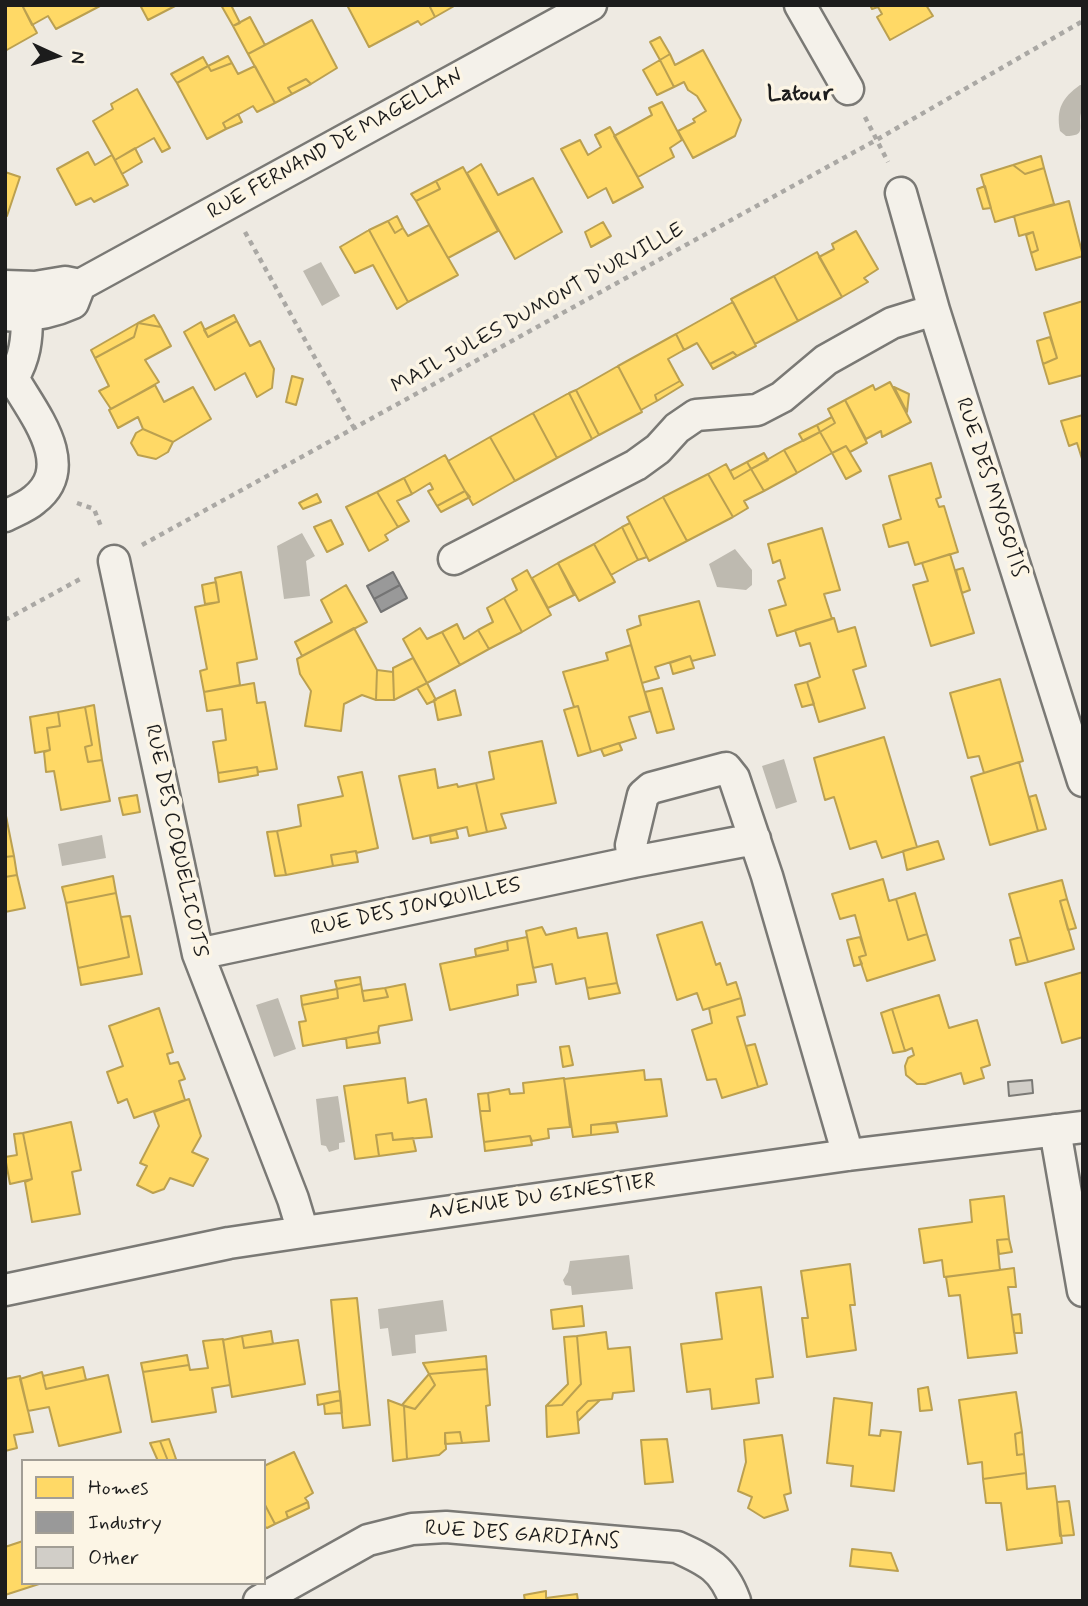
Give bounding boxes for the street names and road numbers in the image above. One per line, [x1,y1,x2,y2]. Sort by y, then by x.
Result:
street label: RUE FERNAND DE MAGELLAN [204,64,468,226]
street label: MAIL JULES DUMONT D'URVILLE [387,218,689,400]
street label: RUE DES MYOSOTIS [949,395,1031,581]
street label: RUE DES COQUELICOTS [138,722,212,960]
street label: RUE DES JONQUILLES [309,873,523,943]
street label: AVENUE DU GINESTIER [427,1170,657,1226]
street label: RUE DES GARDIANS [424,1517,620,1555]

